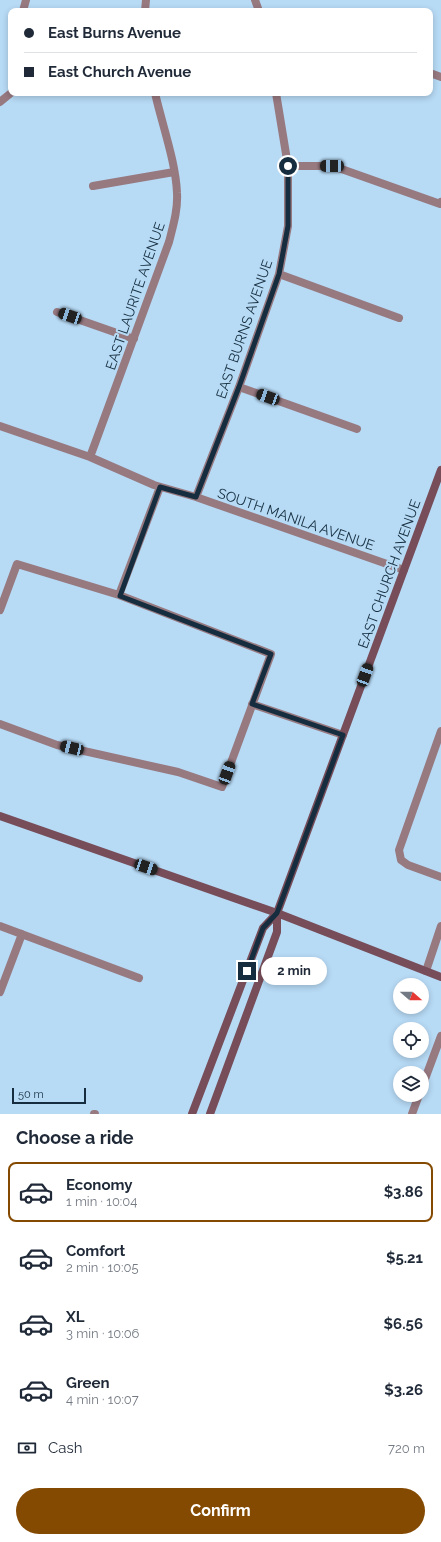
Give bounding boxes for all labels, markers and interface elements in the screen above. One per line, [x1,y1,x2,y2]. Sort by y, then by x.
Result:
text: East Burns Avenue [48,24,181,42]
text: East Church Avenue [48,63,191,81]
route start [279,157,297,175]
car [320,160,344,172]
street label: EAST LAURITE AVENUE [102,220,168,372]
street label: EAST BURNS AVENUE [213,257,275,401]
car [57,306,83,326]
car [255,387,281,407]
street label: SOUTH MANILA AVENUE [215,485,377,553]
street label: EAST CHURCH AVENUE [355,497,423,651]
car [355,662,375,688]
car [59,739,85,757]
car [217,760,237,786]
car [133,857,159,877]
callout: 2 min [261,957,327,985]
route end [238,962,256,980]
text: 2 min [277,963,311,978]
north arrow [393,978,429,1014]
map controls [393,978,429,1102]
button: locate [393,1022,429,1058]
button: layers [393,1066,429,1102]
scale bar [12,1086,86,1105]
text: 50 m [18,1088,44,1101]
text: Choose a ride [16,1127,134,1148]
icon: car [18,1174,54,1210]
text: Economy [66,1176,133,1194]
text: $3.86 [384,1183,423,1201]
text: 1 min · 10:04 [66,1194,137,1209]
icon: car [18,1240,54,1276]
text: Comfort [66,1242,125,1260]
text: $5.21 [386,1249,423,1267]
text: 2 min · 10:05 [66,1260,139,1275]
icon: car [18,1306,54,1342]
text: XL [66,1308,84,1326]
text: $6.56 [384,1315,423,1333]
text: 3 min · 10:06 [66,1326,139,1341]
icon: car [18,1372,54,1408]
text: Green [66,1374,110,1392]
text: $3.26 [384,1381,423,1399]
text: 4 min · 10:07 [66,1392,139,1407]
icon: cash [16,1437,38,1459]
text: Cash [48,1439,82,1457]
text: 720 m [388,1441,425,1456]
button: Confirm [16,1488,425,1534]

